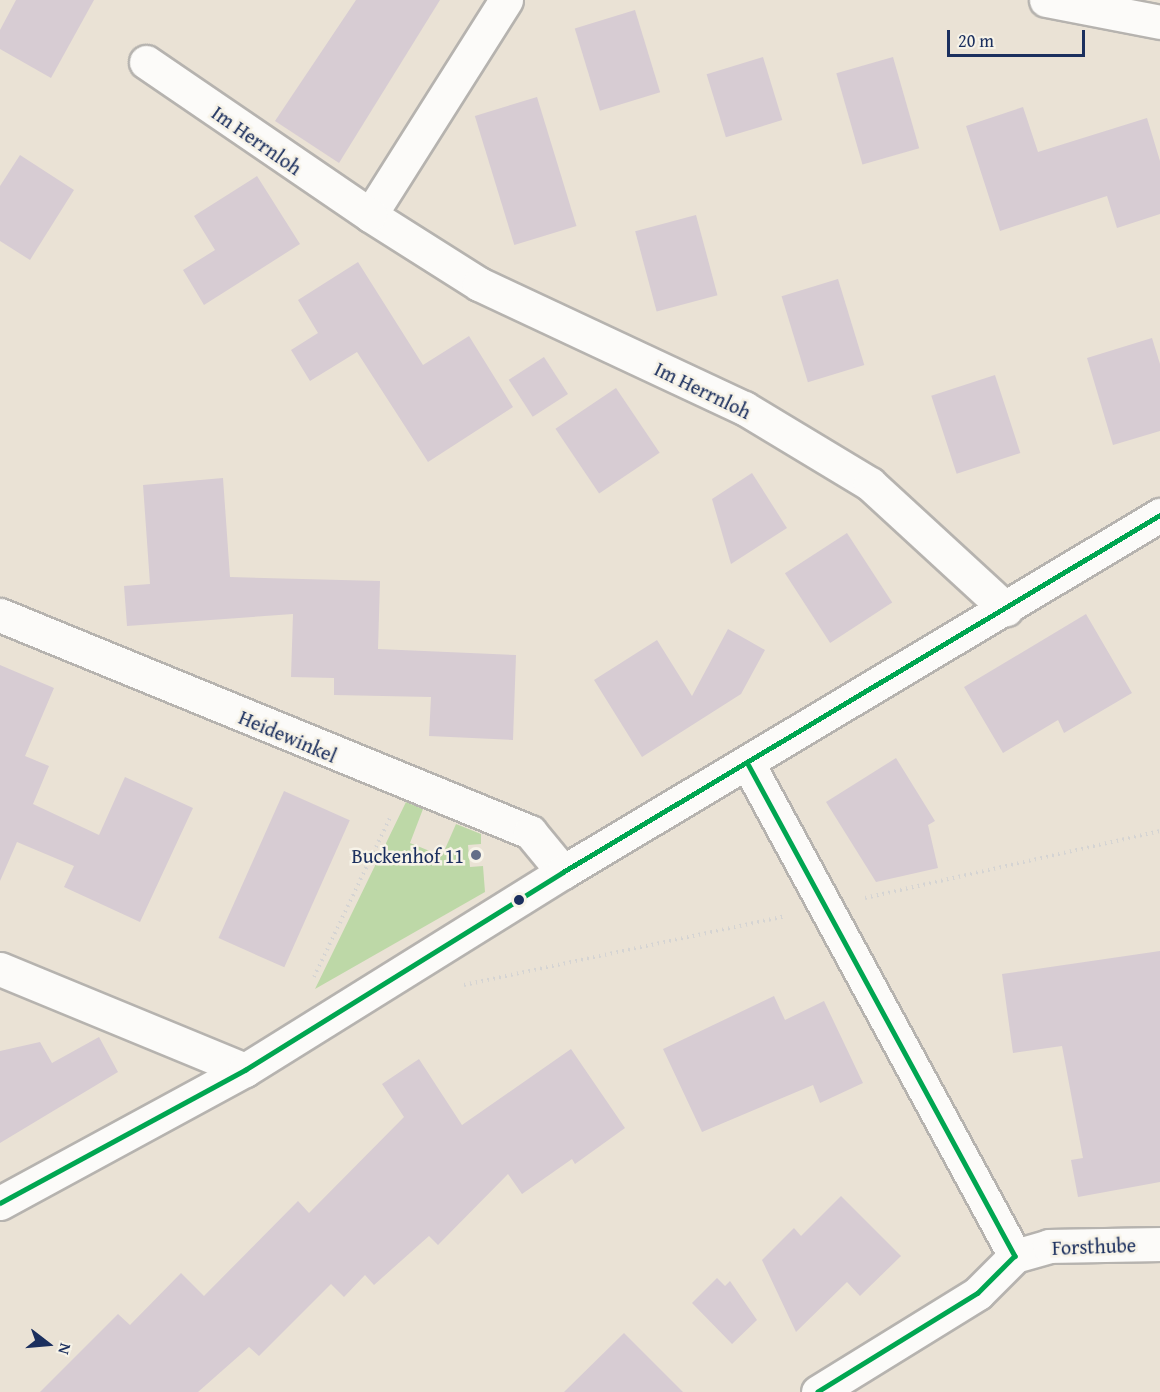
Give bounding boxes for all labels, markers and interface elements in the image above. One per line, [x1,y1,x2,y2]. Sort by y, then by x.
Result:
scale bar [950,18,1088,56]
text: 20 m [958,27,994,54]
street label: Im Herrnloh [207,100,307,180]
street label: Im Herrnloh [651,356,755,424]
street label: Heidewinkel [235,705,341,767]
place label: Buckenhof 11 [351,843,464,867]
marker: Buckenhof 11 [469,848,483,862]
unlabelled marker [513,894,525,906]
street label: Forsthube [1052,1233,1136,1259]
north arrow [18,1314,78,1374]
text: N [52,1341,78,1357]

